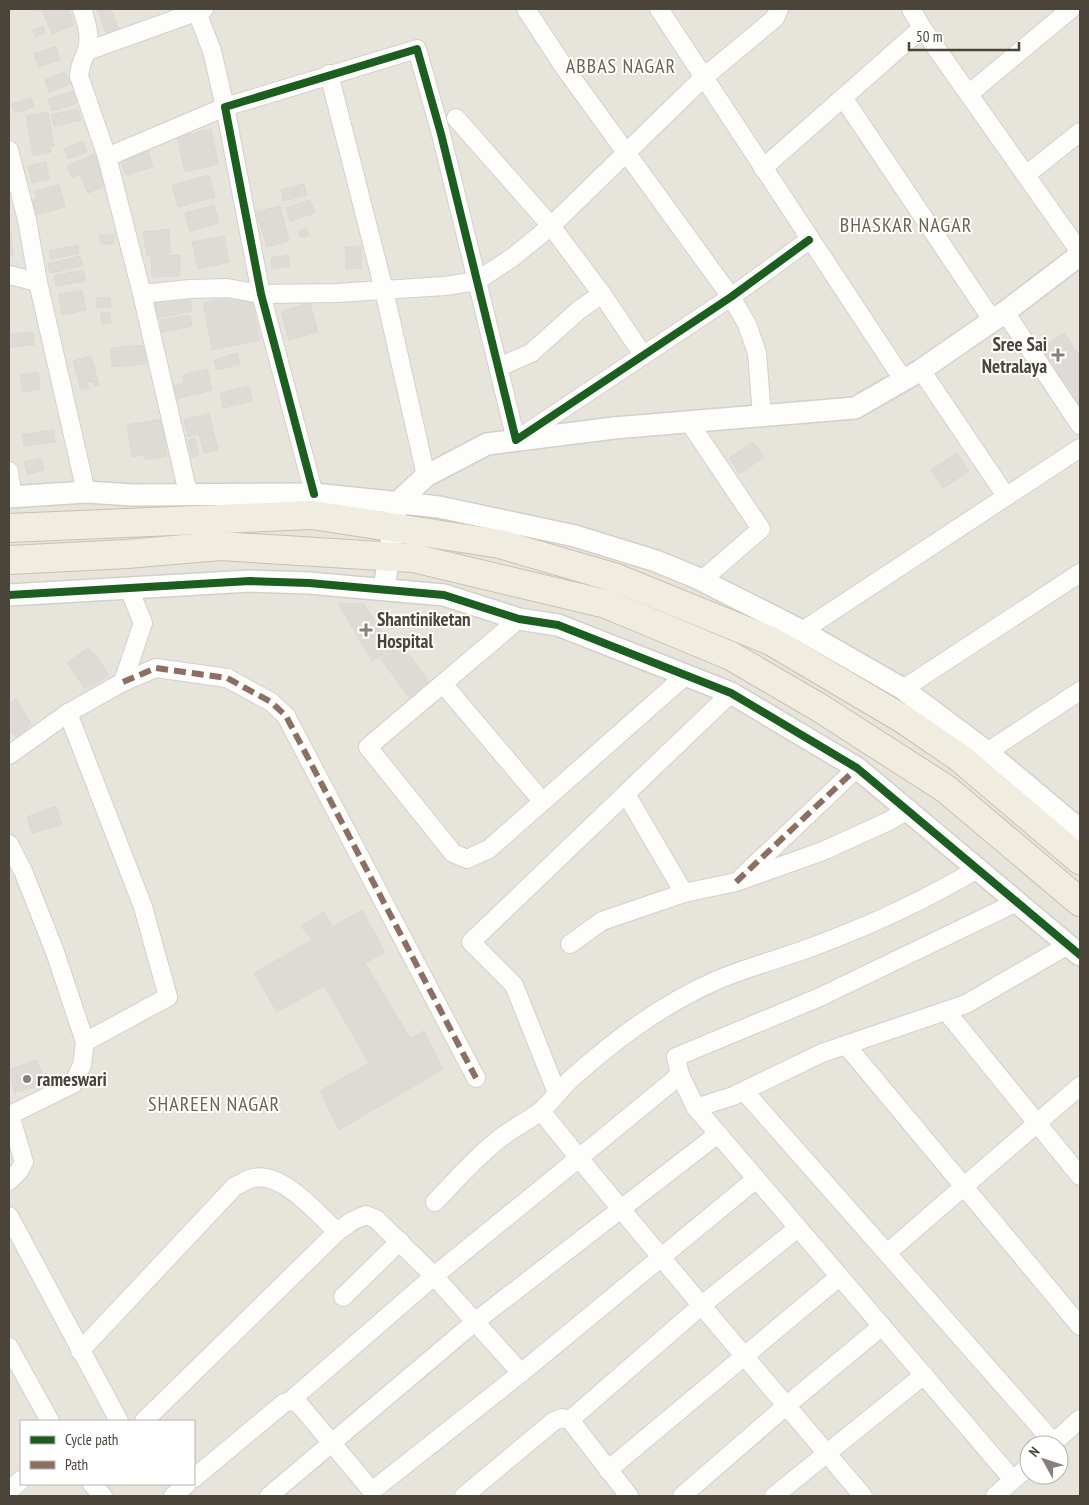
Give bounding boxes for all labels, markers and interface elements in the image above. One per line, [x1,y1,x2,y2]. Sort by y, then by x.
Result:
scale bar [909,20,1019,52]
text: 50 m [916,27,942,46]
district label: ABBAS NAGAR [566,53,676,79]
district label: BHASKAR NAGAR [840,212,972,238]
place label: Sree Sai Netralaya [982,332,1047,378]
marker: Sree Sai Netralaya [1051,348,1065,362]
place label: Shantiniketan Hospital [377,607,471,653]
marker: Shantiniketan Hospital [359,623,373,637]
place label: rameswari [37,1067,107,1091]
marker: rameswari [21,1073,33,1085]
district label: SHAREEN NAGAR [148,1091,280,1117]
legend [20,1420,195,1485]
text: Cycle path [65,1430,118,1449]
north arrow [1019,1435,1069,1485]
text: N [1025,1443,1043,1460]
text: Path [65,1455,88,1474]

